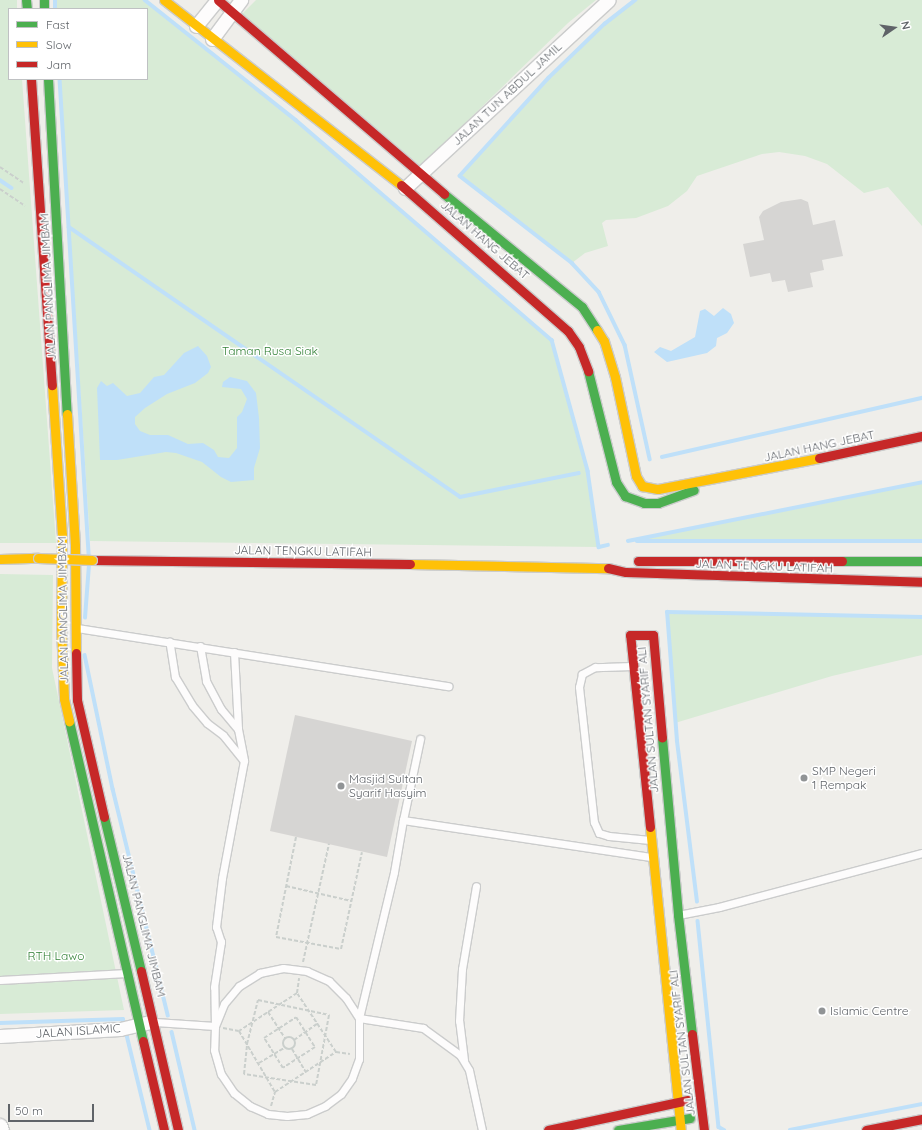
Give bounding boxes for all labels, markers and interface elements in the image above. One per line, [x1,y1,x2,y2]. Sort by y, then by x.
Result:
legend [8,8,148,80]
north arrow [874,8,914,48]
text: Fast [46,17,70,32]
text: N [898,20,913,31]
text: Slow [46,37,72,52]
street label: JALAN TUN ABDUL JAMIL [449,39,565,149]
text: Jam [46,57,71,72]
street label: JALAN HANG JEBAT [438,197,532,283]
street label: JALAN PANGLIMA JIMBAM [37,213,59,361]
park label: Taman Rusa Siak [222,344,318,358]
street label: JALAN HANG JEBAT [762,427,876,465]
street label: JALAN PANGLIMA JIMBAM [55,536,71,684]
street label: JALAN TENGKU LATIFAH [234,543,372,559]
street label: JALAN TENGKU LATIFAH [695,556,833,576]
street label: JALAN SULTAN SYARIF ALI [634,646,662,794]
place label: SMP Negeri 1 Rempak [812,764,876,792]
place label: Masjid Sultan Syarif Hasyim [349,772,426,800]
marker: SMP Negeri 1 Rempak [799,773,809,783]
marker: Masjid Sultan Syarif Hasyim [336,781,346,791]
street label: JALAN PANGLIMA JIMBAM [119,852,169,998]
park label: RTH Lawo [28,949,84,963]
street label: JALAN SULTAN SYARIF ALI [666,969,698,1117]
place label: Islamic Centre [830,1004,908,1018]
marker: Islamic Centre [817,1006,827,1016]
street label: JALAN ISLAMIC [35,1021,121,1041]
scale bar [10,1096,96,1122]
text: 50 m [15,1103,43,1118]

